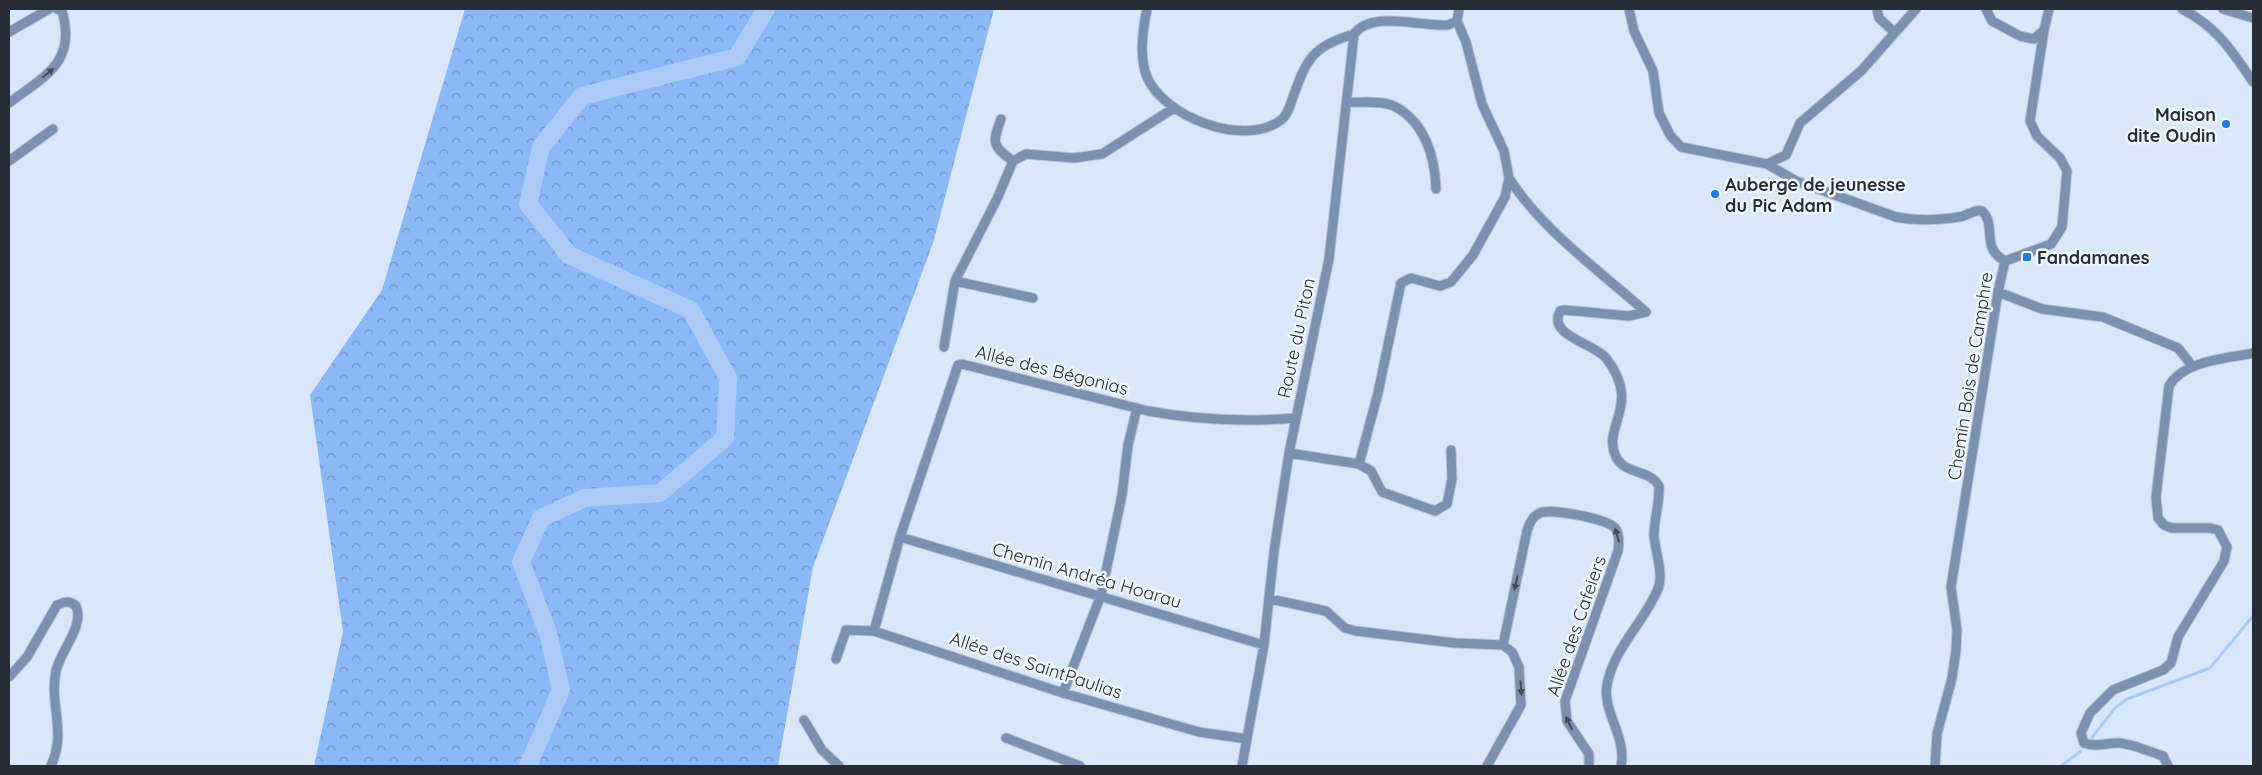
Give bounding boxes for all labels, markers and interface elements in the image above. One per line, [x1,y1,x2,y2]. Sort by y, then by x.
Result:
one-way arrow [41,68,54,79]
place label: Maison dite Oudin [2127,103,2216,147]
marker: Maison dite Oudin [2220,118,2232,130]
place label: Auberge de jeunesse du Pic Adam [1725,173,1906,217]
marker: Auberge de jeunesse du Pic Adam [1709,188,1721,200]
place label: Fandamanes [2037,246,2150,269]
marker: Fandamanes [2021,251,2033,263]
street label: Chemin Bois de Camphre [1942,270,1998,482]
street label: Route du Piton [1272,276,1320,400]
street label: Allée des Bégonias [973,340,1131,400]
one-way arrow [1612,527,1620,542]
street label: Chemin Andréa Hoarau [990,537,1184,613]
street label: Allée des Cafeiers [1541,553,1611,699]
one-way arrow [1512,576,1520,591]
street label: Allée des SaintPaulias [947,626,1125,704]
one-way arrow [1517,680,1525,696]
one-way arrow [1565,716,1574,731]

